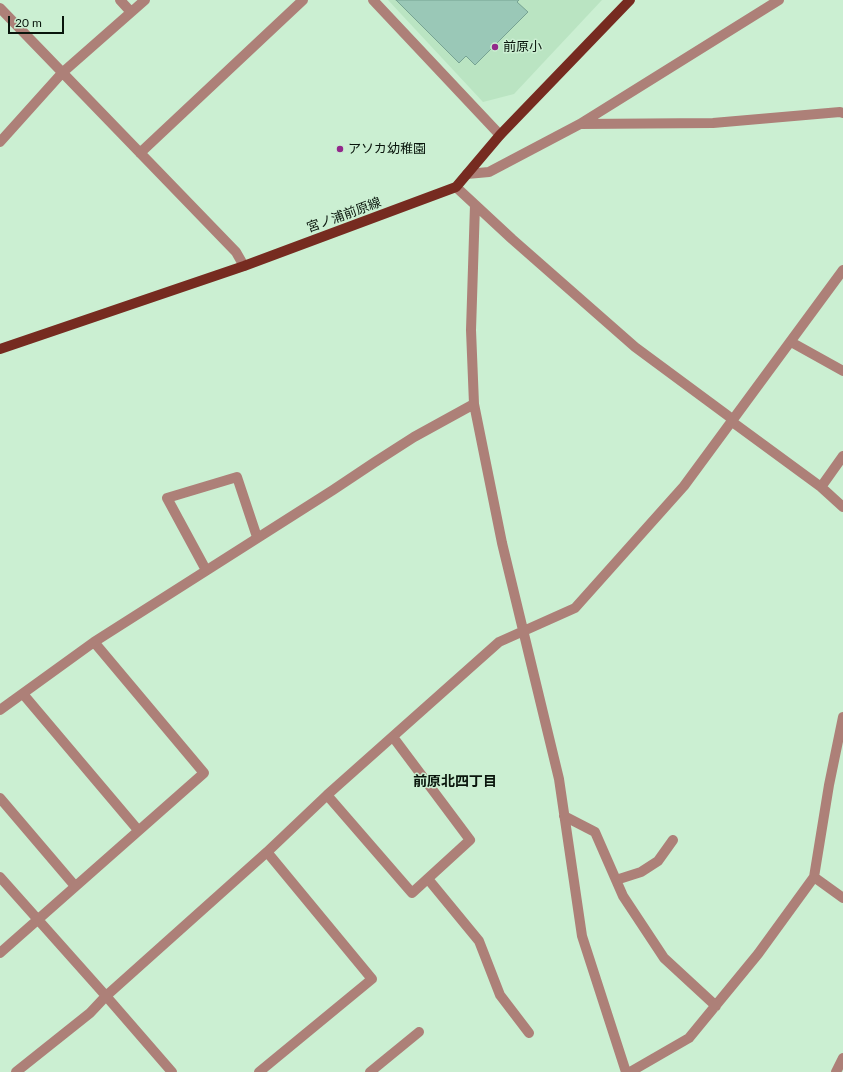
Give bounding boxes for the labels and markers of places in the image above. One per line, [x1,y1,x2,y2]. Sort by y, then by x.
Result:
place label: 前原小 [503,39,542,55]
marker: 前原小 [490,42,500,52]
place label: アソカ幼稚園 [348,141,426,157]
marker: アソカ幼稚園 [335,144,345,154]

